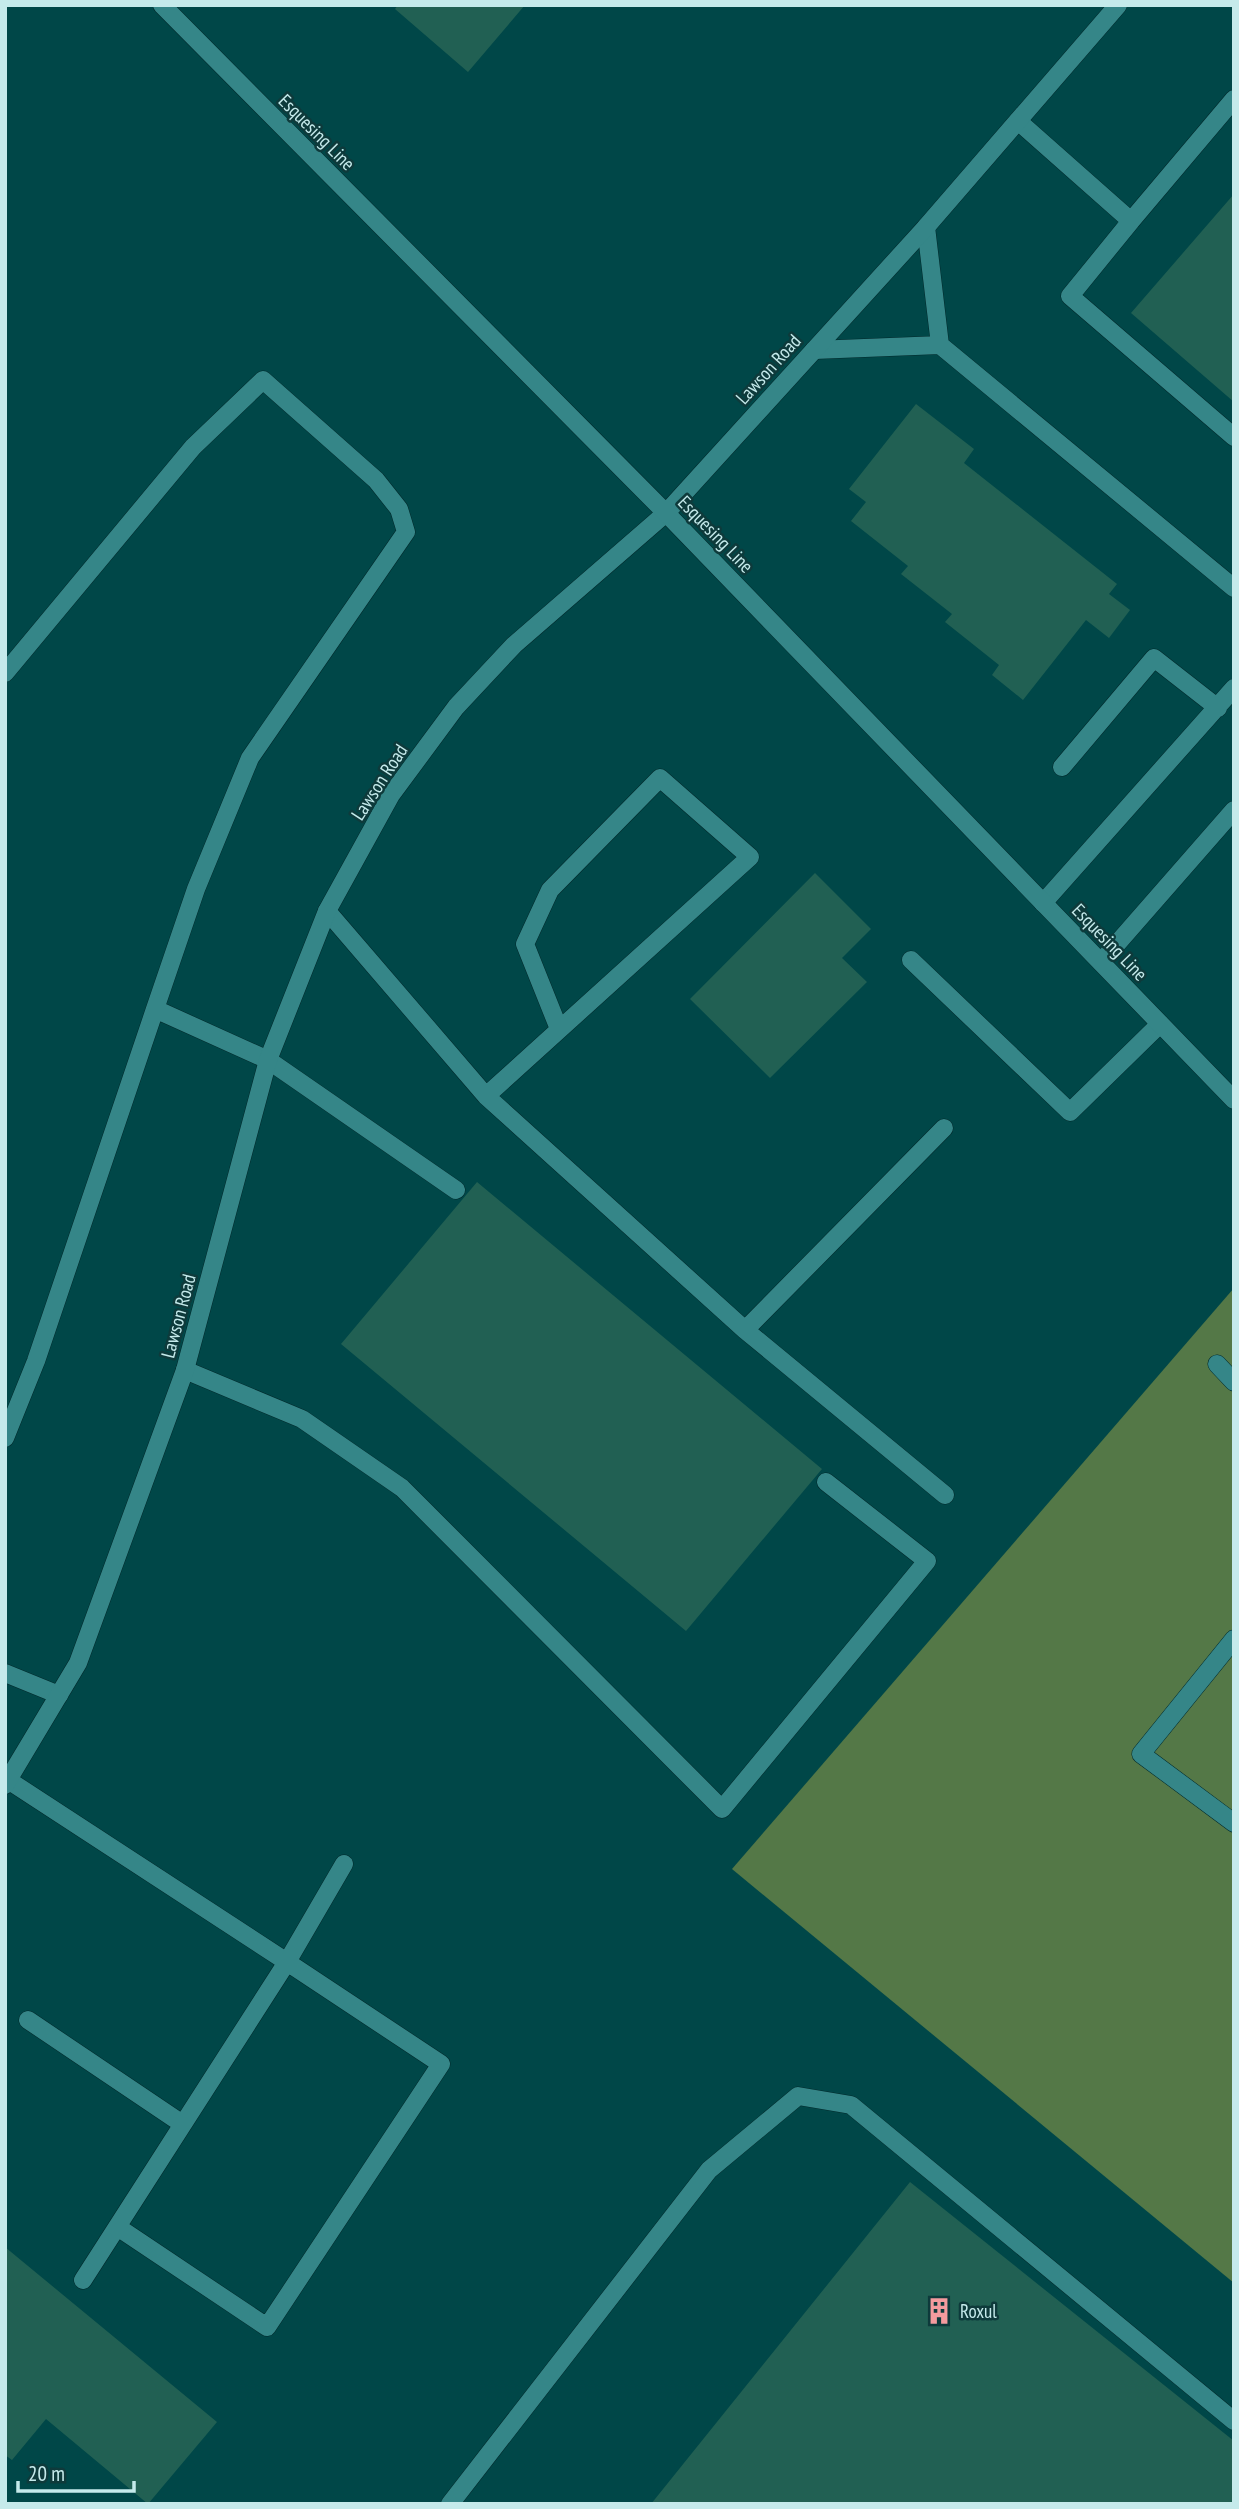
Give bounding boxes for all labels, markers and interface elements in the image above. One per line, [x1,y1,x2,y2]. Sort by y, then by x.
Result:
street label: Esquesing Line [274,89,360,175]
street label: Lawson Road [730,329,806,409]
street label: Esquesing Line [673,490,759,578]
street label: Lawson Road [346,739,412,825]
street label: Esquesing Line [1067,898,1153,986]
street label: Lawson Road [155,1271,201,1361]
building icon: Roxul [924,2296,954,2326]
place label: Roxul [960,2299,997,2323]
scale bar [18,2450,133,2494]
text: 20 m [28,2460,65,2487]

